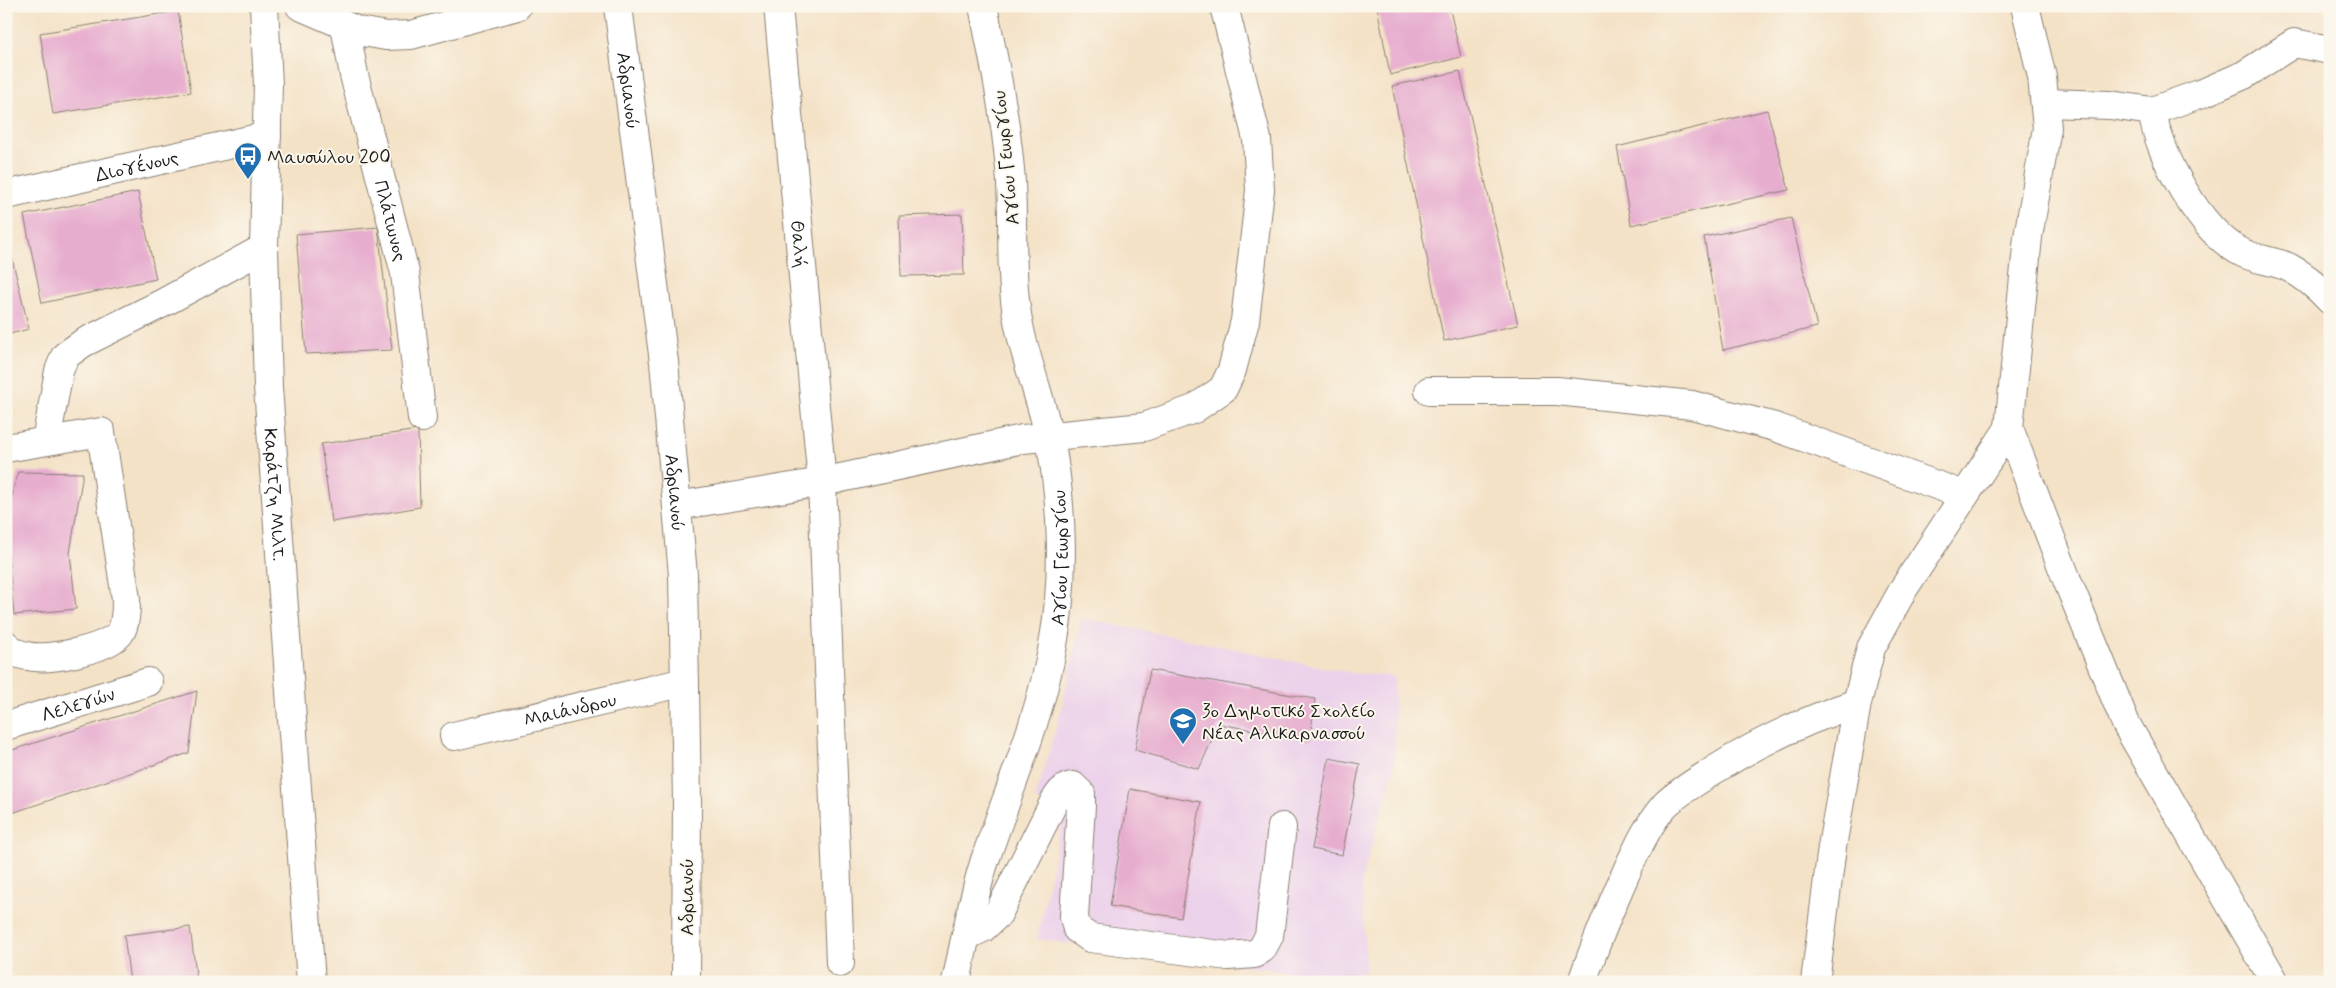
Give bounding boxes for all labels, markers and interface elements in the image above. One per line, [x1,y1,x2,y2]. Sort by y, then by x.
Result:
street label: Αδριανού [610,50,645,131]
street label: Αγίου Γεωργίου [987,89,1026,226]
bus stop icon: Μαυσώλου 200 [233,141,263,180]
street label: Διογένους [93,145,181,188]
place label: Μαυσώλου 200 [267,145,391,170]
street label: Πλάτωνος [368,178,412,264]
street label: Θαλή [784,219,813,269]
street label: Καράτζη Μιλτ. [257,427,292,562]
street label: Αδριανού [658,453,690,532]
street label: Αγίου Γεωργίου [1045,489,1075,627]
street label: Λελεγών [38,682,118,728]
street label: Μαιάνδρου [522,687,619,733]
place label: 3ο Δημοτικό Σχολείο Νέας Αλικαρνασσού [1202,699,1375,746]
school or university icon: 3ο Δημοτικό Σχολείο Νέας Αλικαρνασσού [1168,706,1198,745]
street label: Αδριανού [675,858,700,936]

